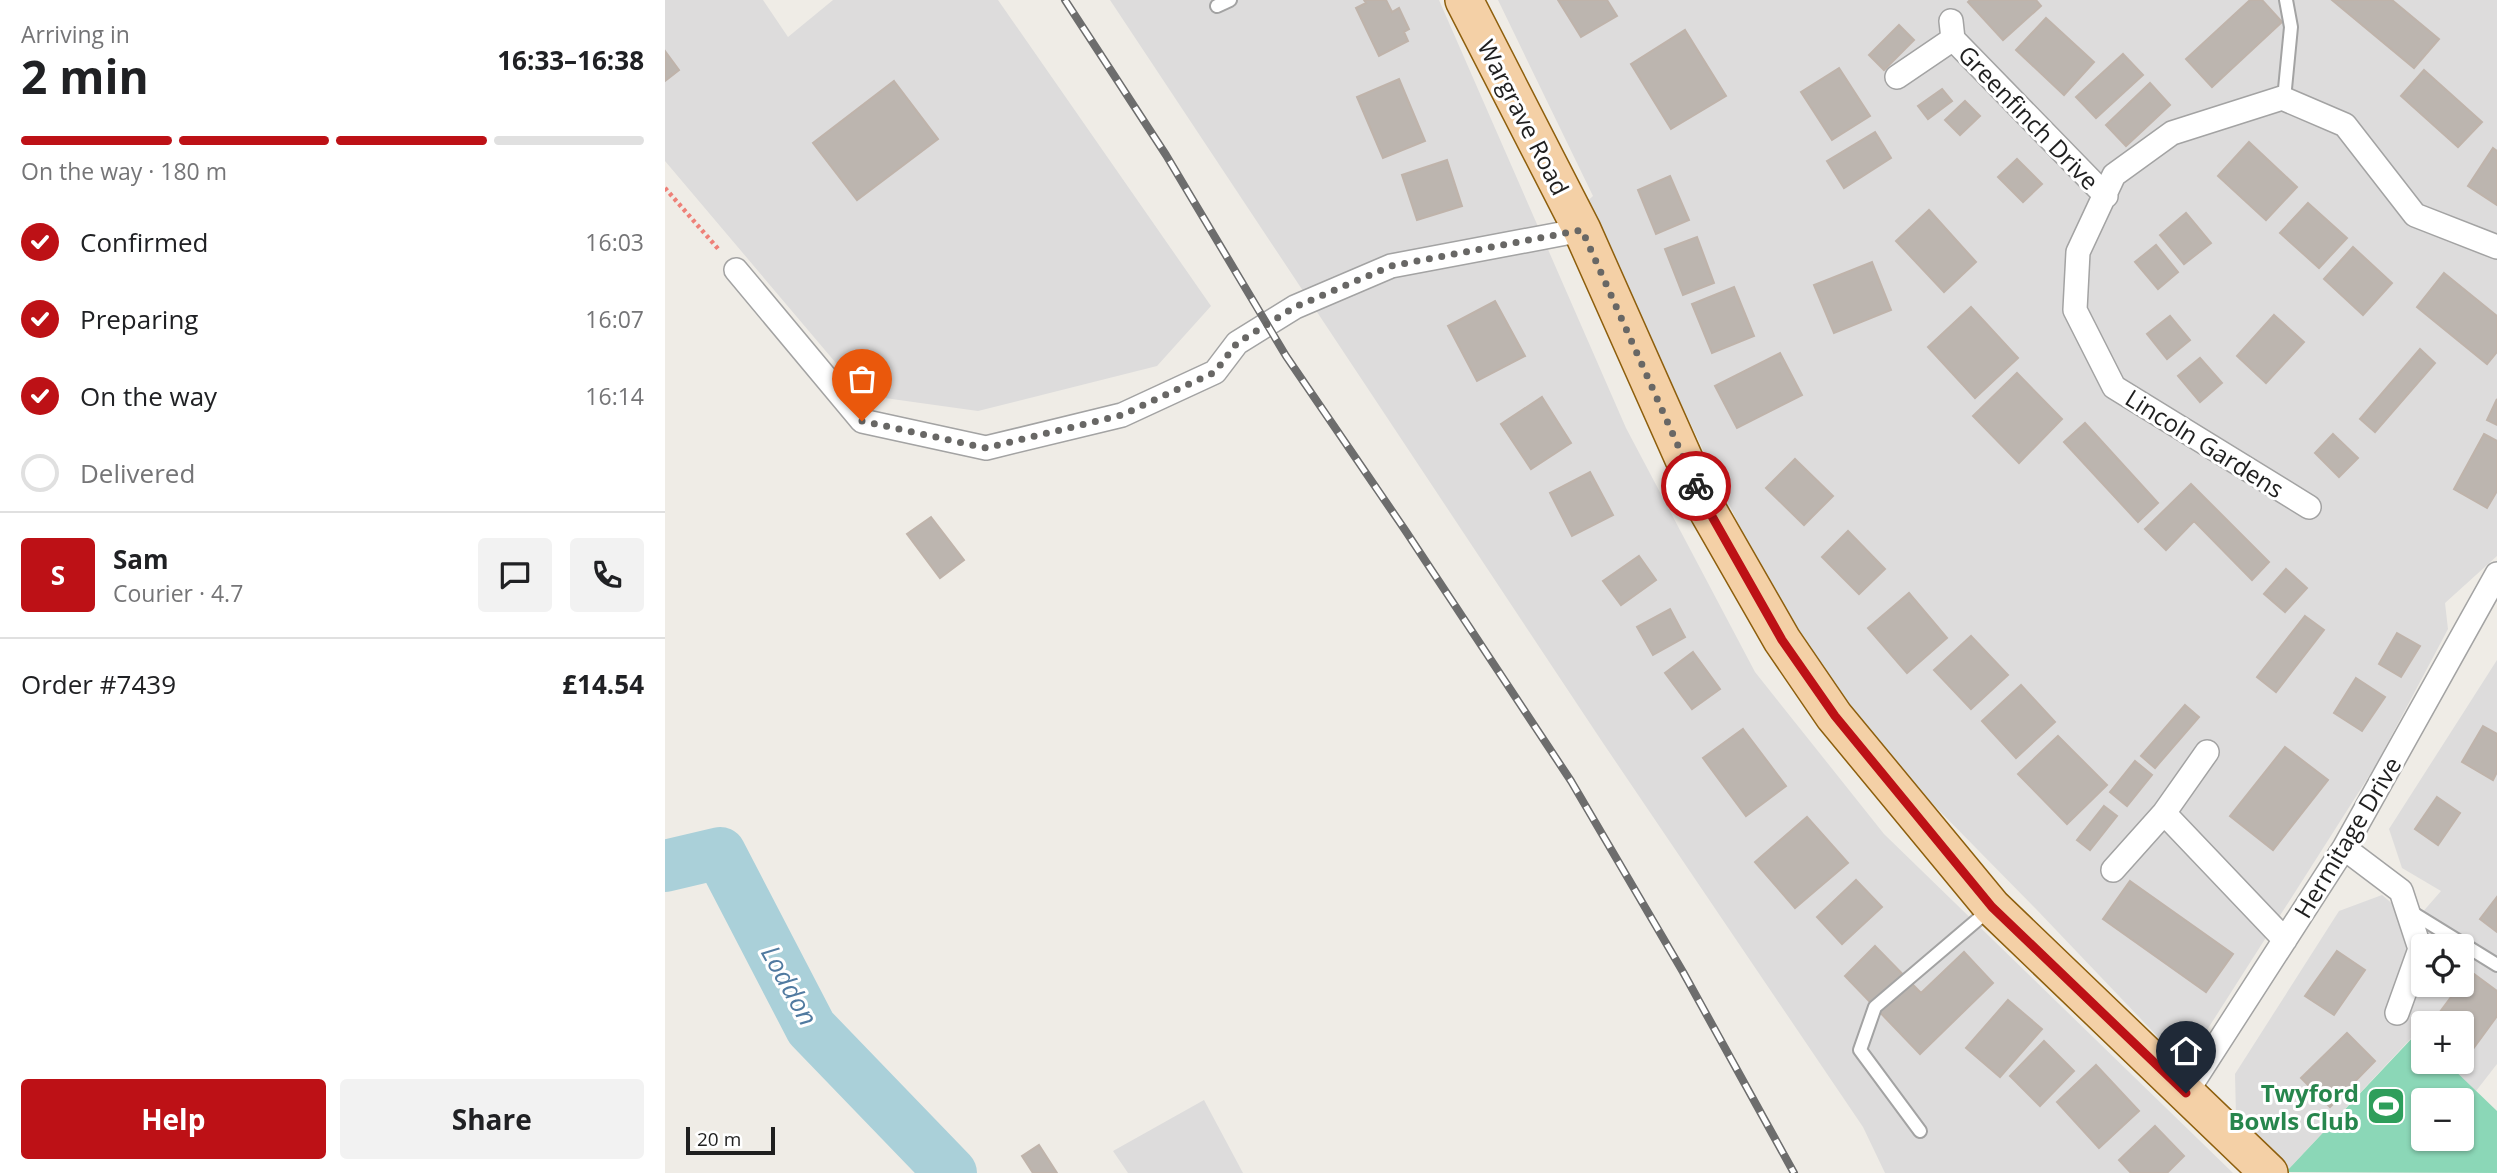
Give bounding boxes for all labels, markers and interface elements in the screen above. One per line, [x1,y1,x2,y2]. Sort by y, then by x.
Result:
text: Arriving in [21,18,130,50]
street label: Wargrave Road [1471,34,1577,200]
street label: Greenfinch Drive [1951,38,2107,196]
text: 16:33–16:38 [497,42,644,78]
text: 2 min [21,45,149,107]
text: On the way · 180 m [21,155,227,187]
icon: check [21,223,59,261]
text: Confirmed [80,224,208,260]
text: 16:03 [585,226,644,258]
icon: check [21,300,59,338]
text: Preparing [80,301,198,337]
text: 16:07 [585,303,644,335]
pin [832,349,892,421]
icon: bag [843,360,881,398]
icon: check [21,377,59,415]
text: On the way [80,378,217,414]
text: 16:14 [585,380,644,412]
street label: Lincoln Gardens [2119,381,2291,505]
courier [1661,451,1731,521]
text: Delivered [80,455,195,491]
icon: bike [1677,467,1715,505]
button: chat [478,538,552,612]
button: phone [570,538,644,612]
text: Sam [113,541,169,577]
text: S [51,557,65,593]
text: Courier · 4.7 [113,577,243,609]
text: Order #7439 [21,666,176,702]
text: £14.54 [562,666,644,702]
street label: Hermitage Drive [2286,750,2408,924]
map controls [2411,934,2474,1151]
button: locate [2411,934,2474,997]
water label: Loddon [753,938,827,1032]
button: + [2411,1011,2474,1074]
pin [2156,1021,2216,1093]
icon: home [2167,1032,2205,1070]
place label: Twyford Bowls Club [2228,1076,2359,1137]
button: Help [21,1079,326,1159]
button: Share [340,1079,644,1159]
sports icon: Twyford Bowls Club [2365,1085,2407,1127]
button: − [2411,1088,2474,1151]
scale bar [686,1124,775,1156]
text: 20 m [697,1126,741,1152]

